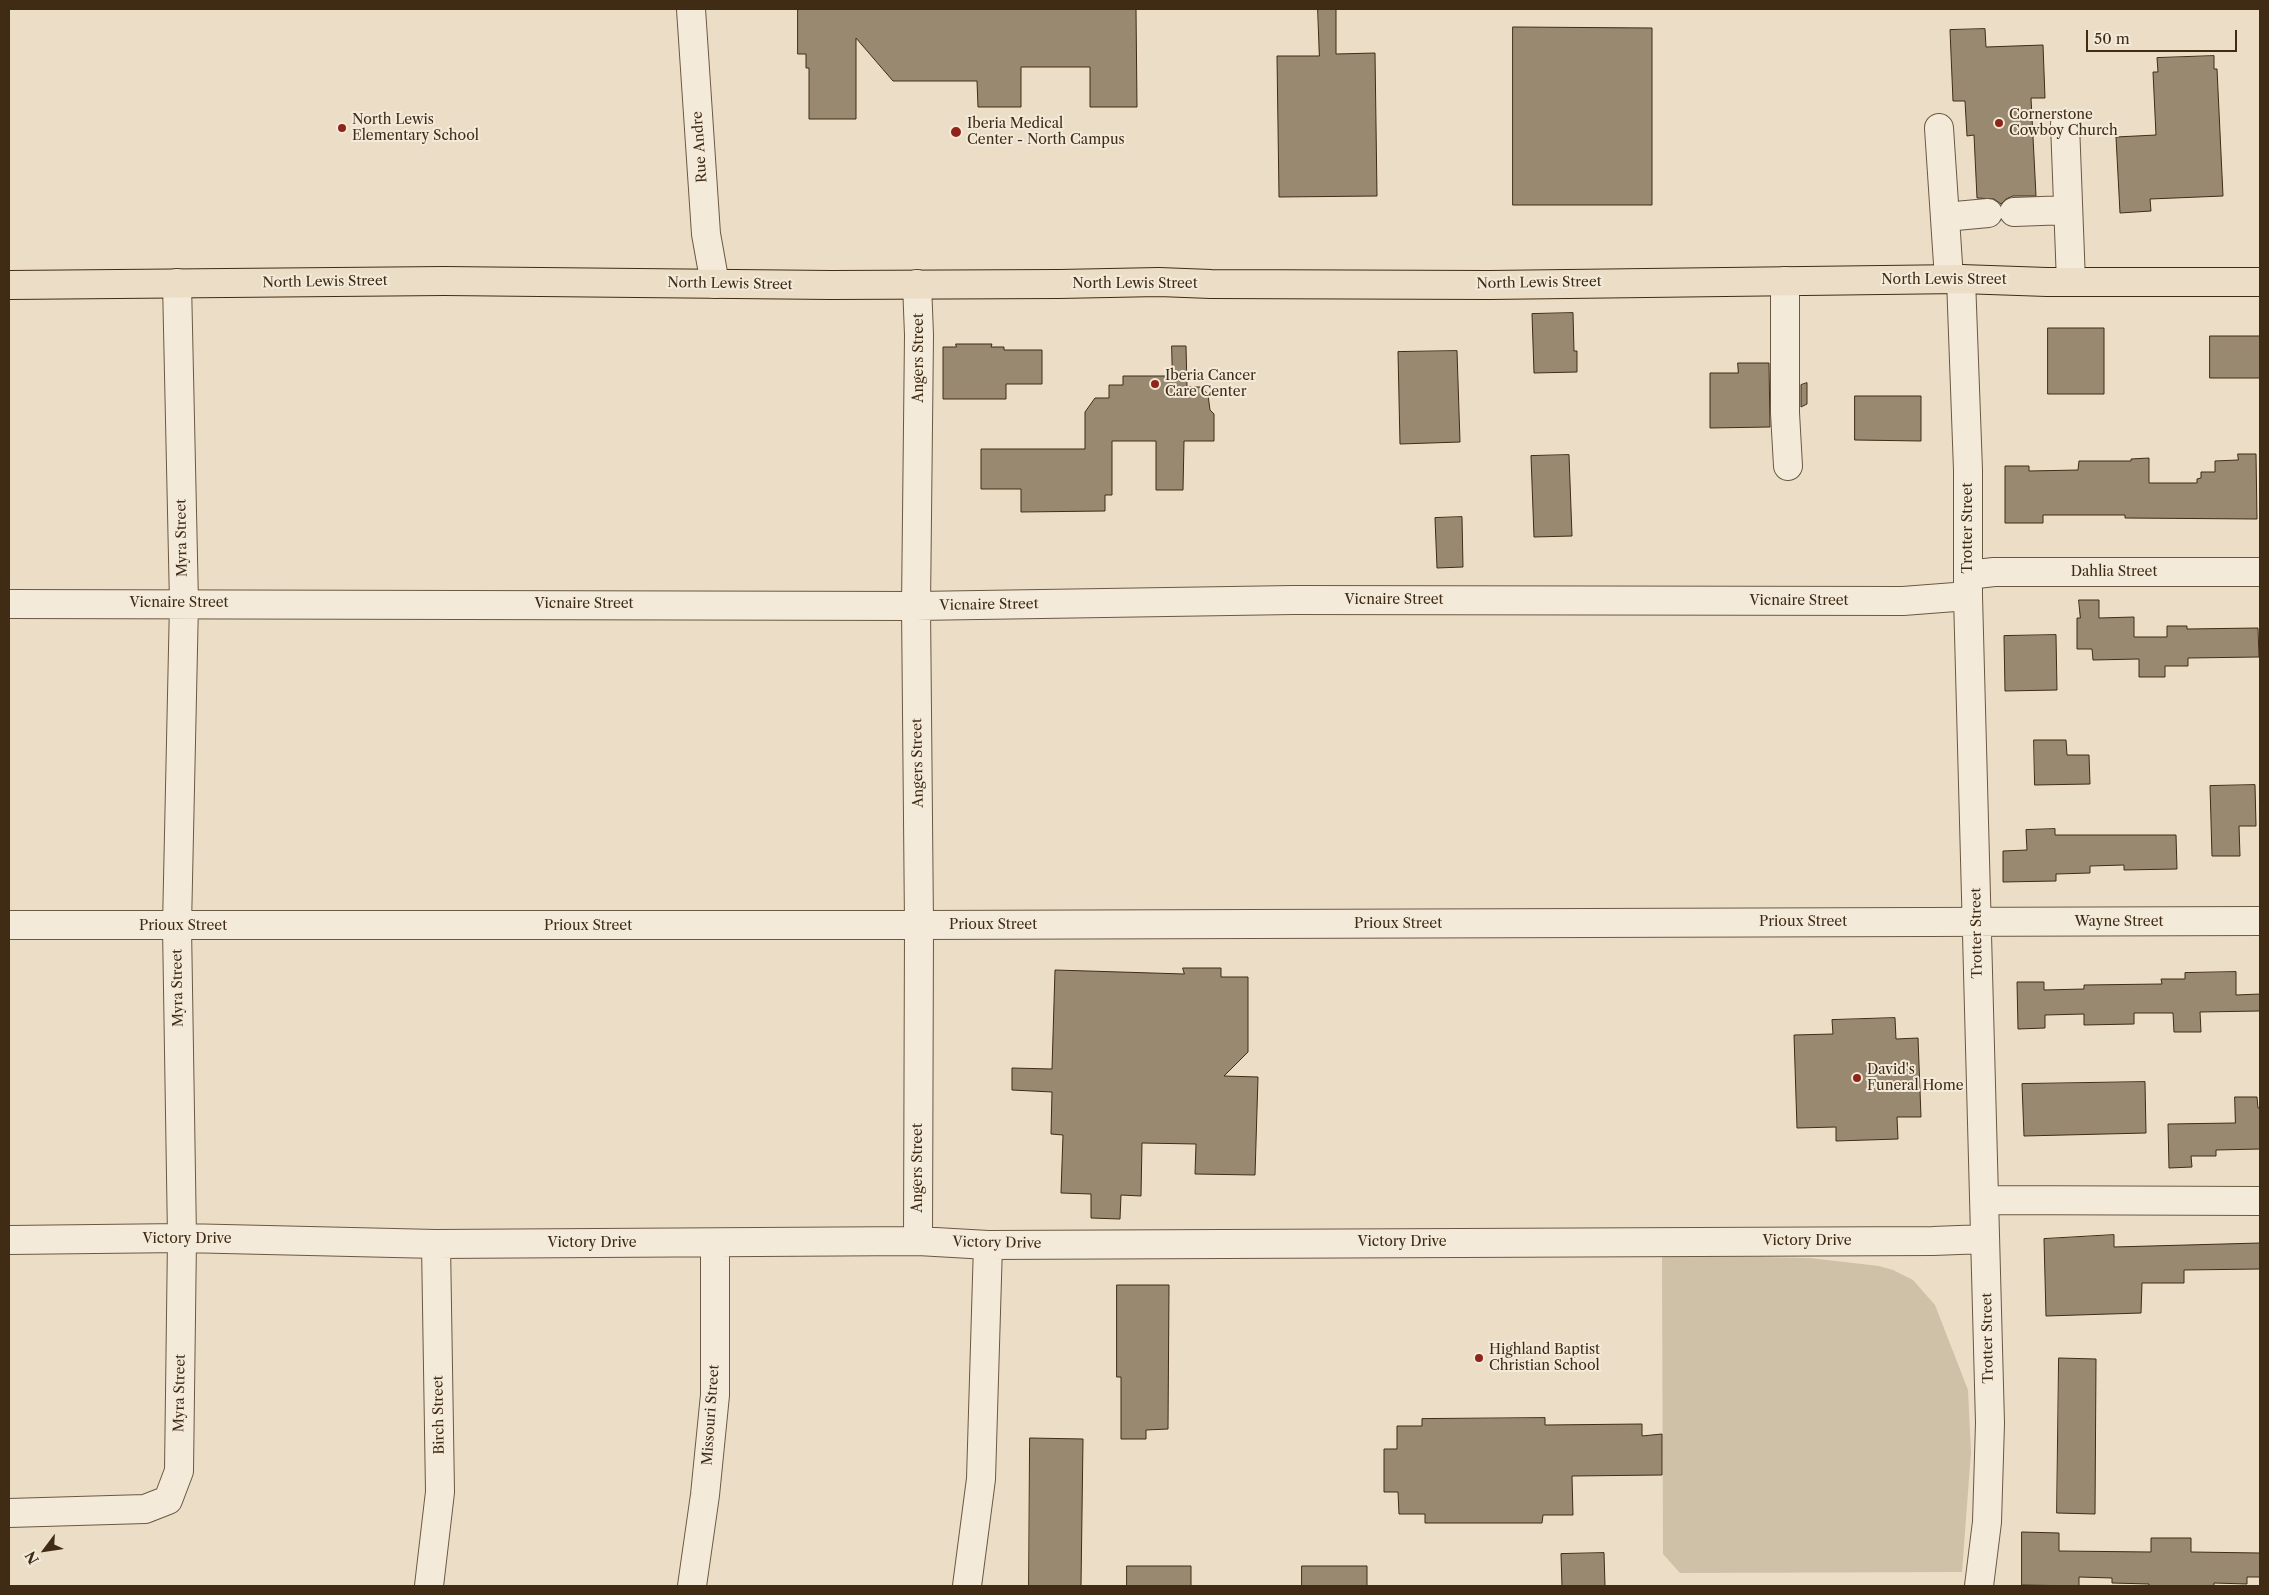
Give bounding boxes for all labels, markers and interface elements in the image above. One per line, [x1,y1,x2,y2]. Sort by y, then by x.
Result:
scale bar [2089,20,2240,52]
text: 50 m [2094,29,2130,48]
place label: Cornerstone Cowboy Church [2009,107,2118,140]
street label: Rue Andre [689,111,711,183]
place label: North Lewis Elementary School [352,112,479,144]
place label: Iberia Medical Center - North Campus [967,116,1125,148]
marker: Cornerstone Cowboy Church [1993,117,2005,129]
marker: North Lewis Elementary School [336,122,348,134]
marker: Iberia Medical Center - North Campus [949,125,963,139]
street label: North Lewis Street [1881,272,2007,288]
street label: North Lewis Street [262,273,388,291]
street label: North Lewis Street [1476,274,1602,292]
street label: North Lewis Street [667,275,793,293]
street label: North Lewis Street [1072,276,1198,292]
street label: Angers Street [911,313,927,403]
place label: Iberia Cancer Care Center [1165,368,1256,401]
marker: Iberia Cancer Care Center [1149,378,1161,390]
street label: Trotter Street [1960,483,1976,573]
street label: Myra Street [173,499,191,577]
street label: Dahlia Street [2071,564,2157,580]
street label: Vicnaire Street [1344,592,1444,608]
street label: Vicnaire Street [1749,593,1849,609]
street label: Vicnaire Street [129,595,229,611]
street label: Vicnaire Street [534,596,634,612]
street label: Vicnaire Street [939,596,1039,614]
street label: Angers Street [909,718,927,808]
street label: Trotter Street [1968,887,1986,979]
street label: Prioux Street [1759,914,1847,930]
street label: Wayne Street [2075,914,2163,930]
street label: Prioux Street [1354,916,1442,932]
street label: Prioux Street [949,917,1037,933]
street label: Prioux Street [139,918,227,934]
street label: Prioux Street [544,918,632,934]
street label: Myra Street [169,949,187,1027]
place label: David's Funeral Home [1867,1062,1964,1094]
marker: David's Funeral Home [1851,1072,1863,1084]
street label: Angers Street [910,1123,926,1213]
street label: Victory Drive [142,1231,232,1247]
street label: Victory Drive [1762,1233,1852,1249]
street label: Victory Drive [952,1234,1042,1252]
street label: Victory Drive [1357,1234,1447,1250]
street label: Victory Drive [547,1235,637,1251]
street label: Trotter Street [1979,1292,1997,1384]
place label: Highland Baptist Christian School [1489,1342,1600,1374]
marker: Highland Baptist Christian School [1473,1352,1485,1364]
street label: Myra Street [171,1354,189,1432]
street label: Missouri Street [699,1364,723,1466]
street label: Birch Street [430,1375,448,1455]
north arrow [20,1525,70,1575]
text: N [21,1548,43,1568]

